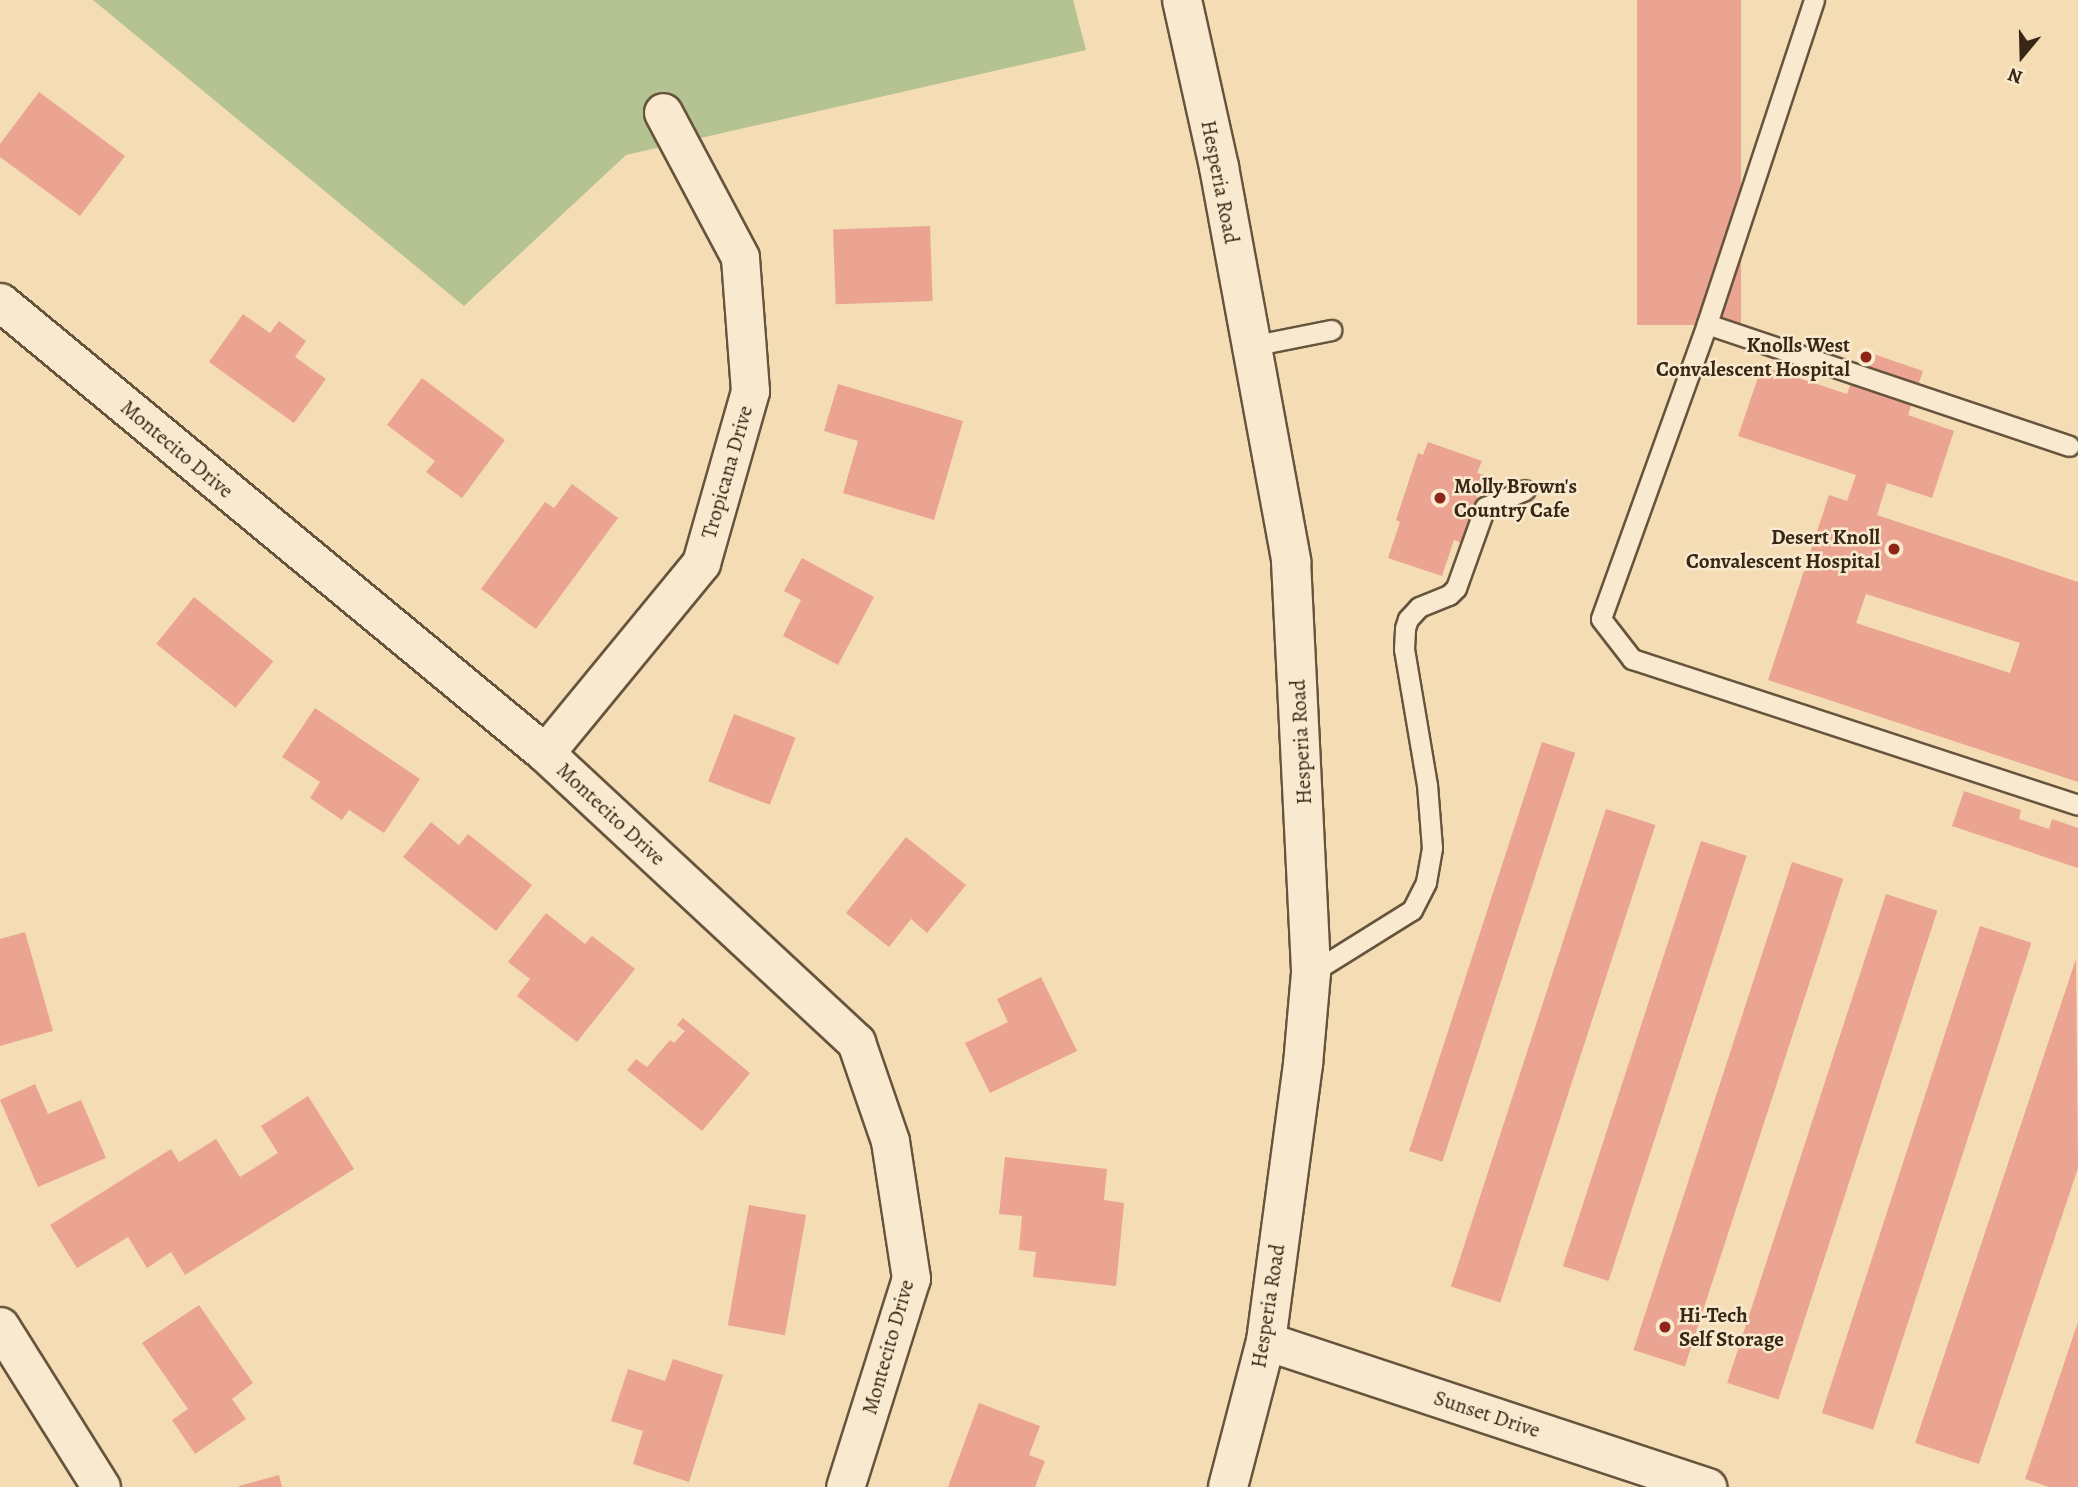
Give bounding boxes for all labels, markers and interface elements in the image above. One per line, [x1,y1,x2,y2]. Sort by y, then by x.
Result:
north arrow [1987,21,2057,91]
text: N [2004,61,2026,90]
street label: Hesperia Road [1196,118,1244,246]
place label: Knolls West Convalescent Hospital [1656,332,1850,382]
marker: Knolls West Convalescent Hospital [1856,347,1876,367]
street label: Montecito Drive [116,395,238,503]
street label: Tropicana Drive [696,403,758,541]
place label: Molly Brown's Country Cafe [1454,473,1577,523]
marker: Molly Brown's Country Cafe [1432,490,1448,506]
place label: Desert Knoll Convalescent Hospital [1686,524,1880,574]
marker: Desert Knoll Convalescent Hospital [1886,541,1902,557]
street label: Hesperia Road [1285,679,1317,805]
street label: Montecito Drive [552,757,670,871]
street label: Hesperia Road [1246,1242,1290,1370]
street label: Montecito Drive [857,1277,919,1417]
place label: Hi-Tech Self Storage [1679,1302,1784,1352]
marker: Hi-Tech Self Storage [1657,1319,1673,1335]
street label: Sunset Drive [1431,1385,1543,1443]

